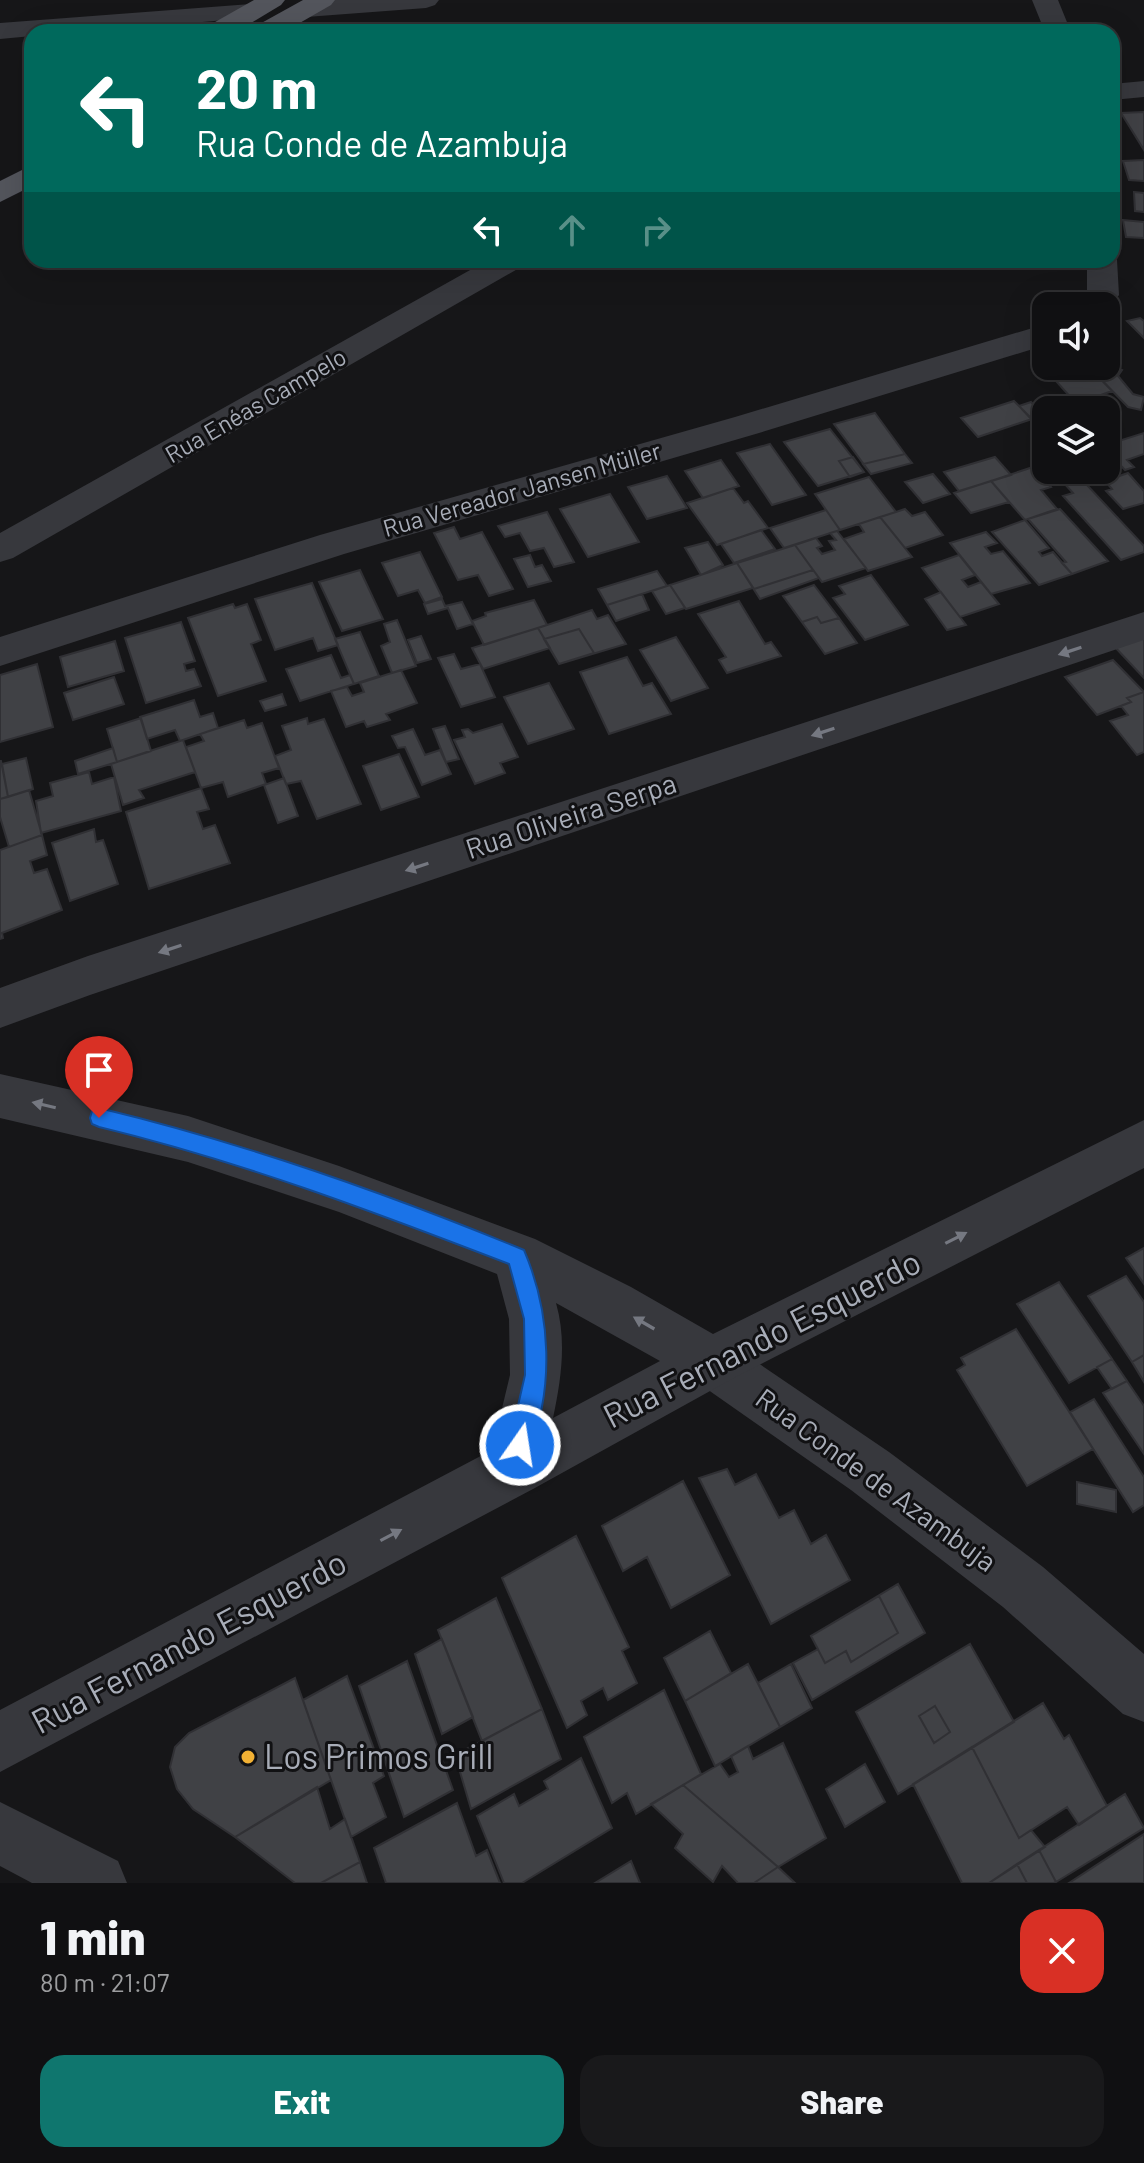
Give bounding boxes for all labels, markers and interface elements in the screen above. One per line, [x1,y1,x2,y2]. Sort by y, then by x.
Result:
text: 20 m [196,53,317,120]
icon: left [64,56,168,160]
text: Rua Conde de Azambuja [196,121,568,164]
icon: left [466,208,510,252]
icon: ahead [550,208,594,252]
icon: right [634,208,678,252]
map controls [1032,292,1120,484]
button: sound [1032,292,1120,380]
street label: Rua Enéas Campelo [160,341,351,468]
button: layers [1032,396,1120,484]
street label: Rua Vereador Jansen Müller [379,435,664,542]
one-way arrow [1058,645,1082,657]
one-way arrow [811,727,835,739]
street label: Rua Oliveira Serpa [461,765,680,865]
one-way arrow [405,861,429,874]
one-way arrow [158,943,182,955]
pin [65,1036,133,1118]
icon: arrive [77,1048,121,1092]
one-way arrow [31,1098,56,1110]
one-way arrow [945,1232,968,1245]
street label: Rua Fernando Esquerdo [596,1240,927,1436]
one-way arrow [633,1316,655,1330]
street label: Rua Conde de Azambuja [750,1380,1004,1578]
position arrow [478,1403,562,1487]
one-way arrow [379,1528,402,1541]
street label: Rua Fernando Esquerdo [24,1540,353,1741]
place label: Los Primos Grill [264,1735,493,1776]
marker: Los Primos Grill [239,1748,257,1766]
text: 1 min [40,1907,146,1965]
button: close [1020,1909,1104,1993]
text: 80 m · 21:07 [40,1966,169,1997]
button: Exit [40,2055,564,2147]
button: Share [580,2055,1104,2147]

